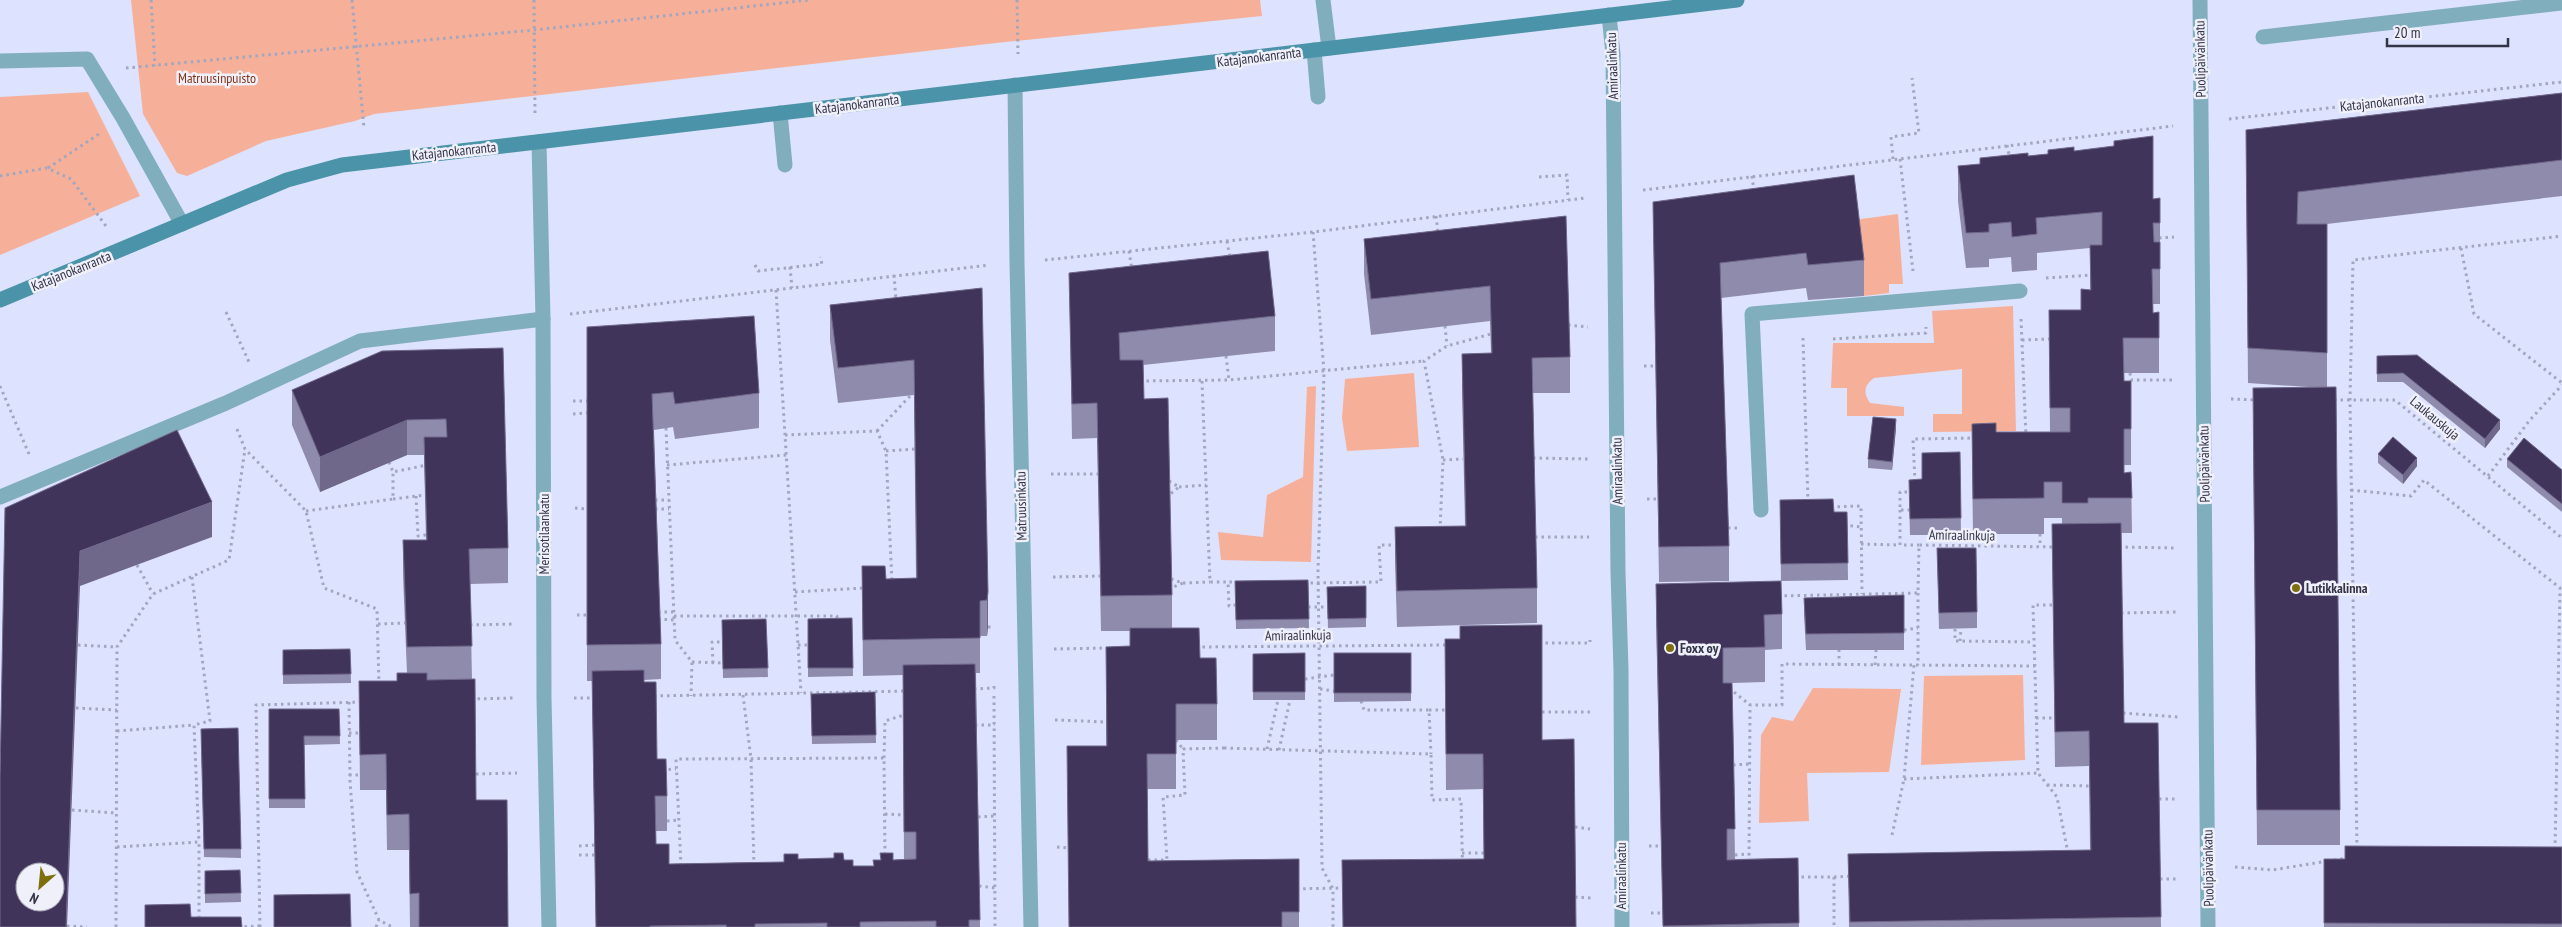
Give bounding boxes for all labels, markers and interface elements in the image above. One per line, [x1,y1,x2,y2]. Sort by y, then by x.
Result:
scale bar [2387,15,2508,47]
street label: Puolipäivänkatu [2190,20,2210,98]
text: 20 m [2394,23,2420,42]
street label: Amiraalinkatu [1602,32,1622,100]
street label: Katajanokanranta [1216,43,1302,71]
park label: Matruusinpuisto [178,69,256,87]
street label: Katajanokanranta [2339,89,2425,115]
street label: Katajanokanranta [814,90,900,118]
street label: Katajanokanranta [411,138,497,164]
street label: Katajanokanranta [28,247,114,295]
street label: Laukauskuja [2407,392,2463,444]
street label: Puolipäivänkatu [2194,425,2214,503]
street label: Amiraalinkatu [1607,437,1627,505]
street label: Matruusinkatu [1011,471,1031,541]
street label: Merisotilaankatu [535,494,553,574]
street label: Amiraalinkuja [1929,525,1995,545]
place label: Lutikkalinna [2306,579,2368,597]
marker: Lutikkalinna [2290,582,2302,594]
street label: Amiraalinkuja [1265,625,1331,645]
place label: Foxx oy [1680,639,1719,657]
marker: Foxx oy [1664,642,1676,654]
street label: Puolipäivänkatu [2198,829,2218,907]
street label: Amiraalinkatu [1612,842,1630,910]
north arrow [15,862,65,912]
text: N [27,889,42,908]

